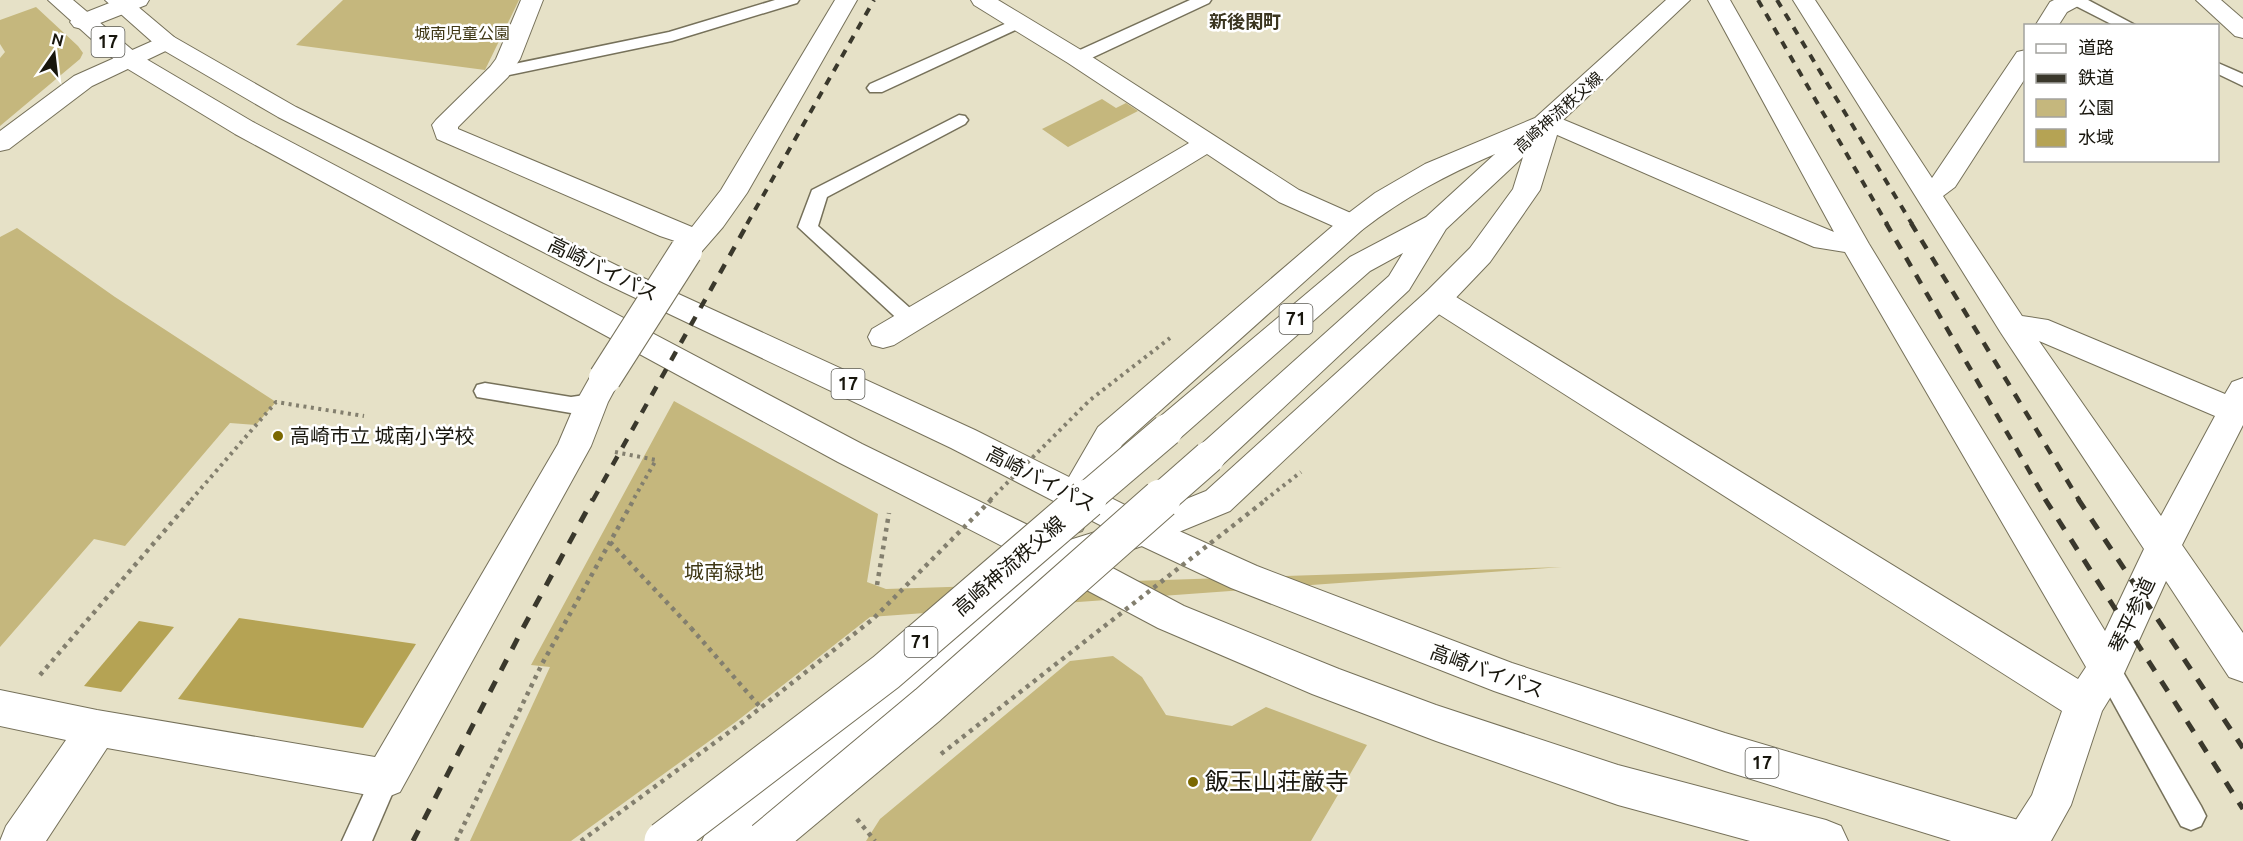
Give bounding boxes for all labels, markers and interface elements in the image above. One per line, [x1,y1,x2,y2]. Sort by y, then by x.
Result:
district label: 新後閑町 [1209,11,1281,31]
north arrow [24,24,84,84]
park label: 城南児童公園 [414,24,510,42]
legend [2024,24,2219,162]
road number: 17 [92,27,124,57]
text: N [50,29,66,50]
text: 道路 [2078,37,2114,57]
text: 鉄道 [2078,67,2114,87]
street label: 高崎神流秩父線 [1510,68,1606,156]
text: 公園 [2078,97,2114,117]
text: 水域 [2078,127,2114,147]
street label: 高崎バイパス [544,232,662,305]
road number: 71 [1280,304,1312,334]
road number: 17 [832,369,864,399]
place label: 高崎市立 城南小学校 [290,424,475,447]
marker: 高崎市立 城南小学校 [271,429,285,443]
street label: 高崎バイパス [983,441,1100,516]
street label: 高崎神流秩父線 [948,511,1069,620]
park label: 城南緑地 [684,560,764,583]
street label: 琴平参道 [2104,574,2159,656]
road number: 71 [904,627,938,657]
street label: 高崎バイパス [1427,639,1547,702]
road number: 17 [1746,748,1778,778]
place label: 飯玉山荘厳寺 [1205,768,1349,795]
marker: 飯玉山荘厳寺 [1186,775,1200,789]

